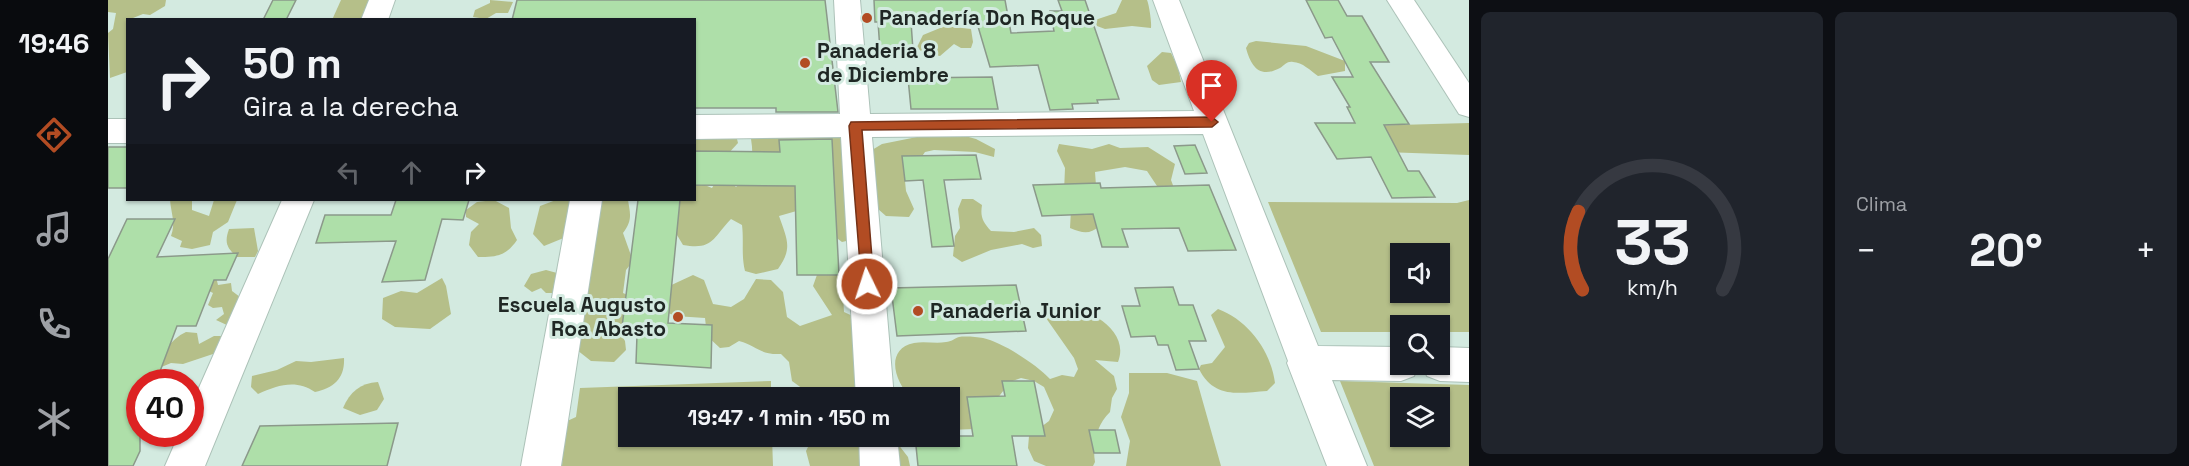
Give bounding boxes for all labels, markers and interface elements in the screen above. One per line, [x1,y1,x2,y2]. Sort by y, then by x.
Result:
place label: Panadería Don Roque [879,4,1095,31]
marker: Panadería Don Roque [860,11,874,25]
text: 19:46 [19,26,89,61]
text: 50 m [243,37,342,90]
place label: Panaderia 8 de Diciembre [817,37,949,88]
icon: right [144,42,222,120]
marker: Panaderia 8 de Diciembre [798,56,812,70]
pin [1186,60,1237,122]
icon: arrive [1195,69,1228,102]
text: Gira a la derecha [243,89,458,124]
icon: directions [33,114,75,156]
icon: left [332,156,365,189]
icon: ahead [395,156,428,189]
icon: right [458,156,491,189]
text: Clima [1856,191,1907,217]
text: 33 [1614,203,1690,282]
icon: music [33,208,75,250]
text: 20° [1969,222,2043,279]
text: − [1856,230,1876,272]
text: + [2136,230,2156,272]
map controls [1390,243,1450,447]
button: sound [1390,243,1450,303]
position arrow [835,252,899,316]
text: km/h [1626,274,1678,301]
place label: Escuela Augusto Roa Abasto [498,291,666,342]
place label: Panaderia Junior [930,297,1101,324]
icon: phone [33,303,75,345]
marker: Panaderia Junior [911,304,925,318]
marker: Escuela Augusto Roa Abasto [671,310,685,324]
button: search [1390,315,1450,375]
speed limit sign: 40 [126,369,204,447]
button: layers [1390,387,1450,447]
icon: climate [33,398,75,440]
text: 19:47 · 1 min · 150 m [688,403,890,431]

